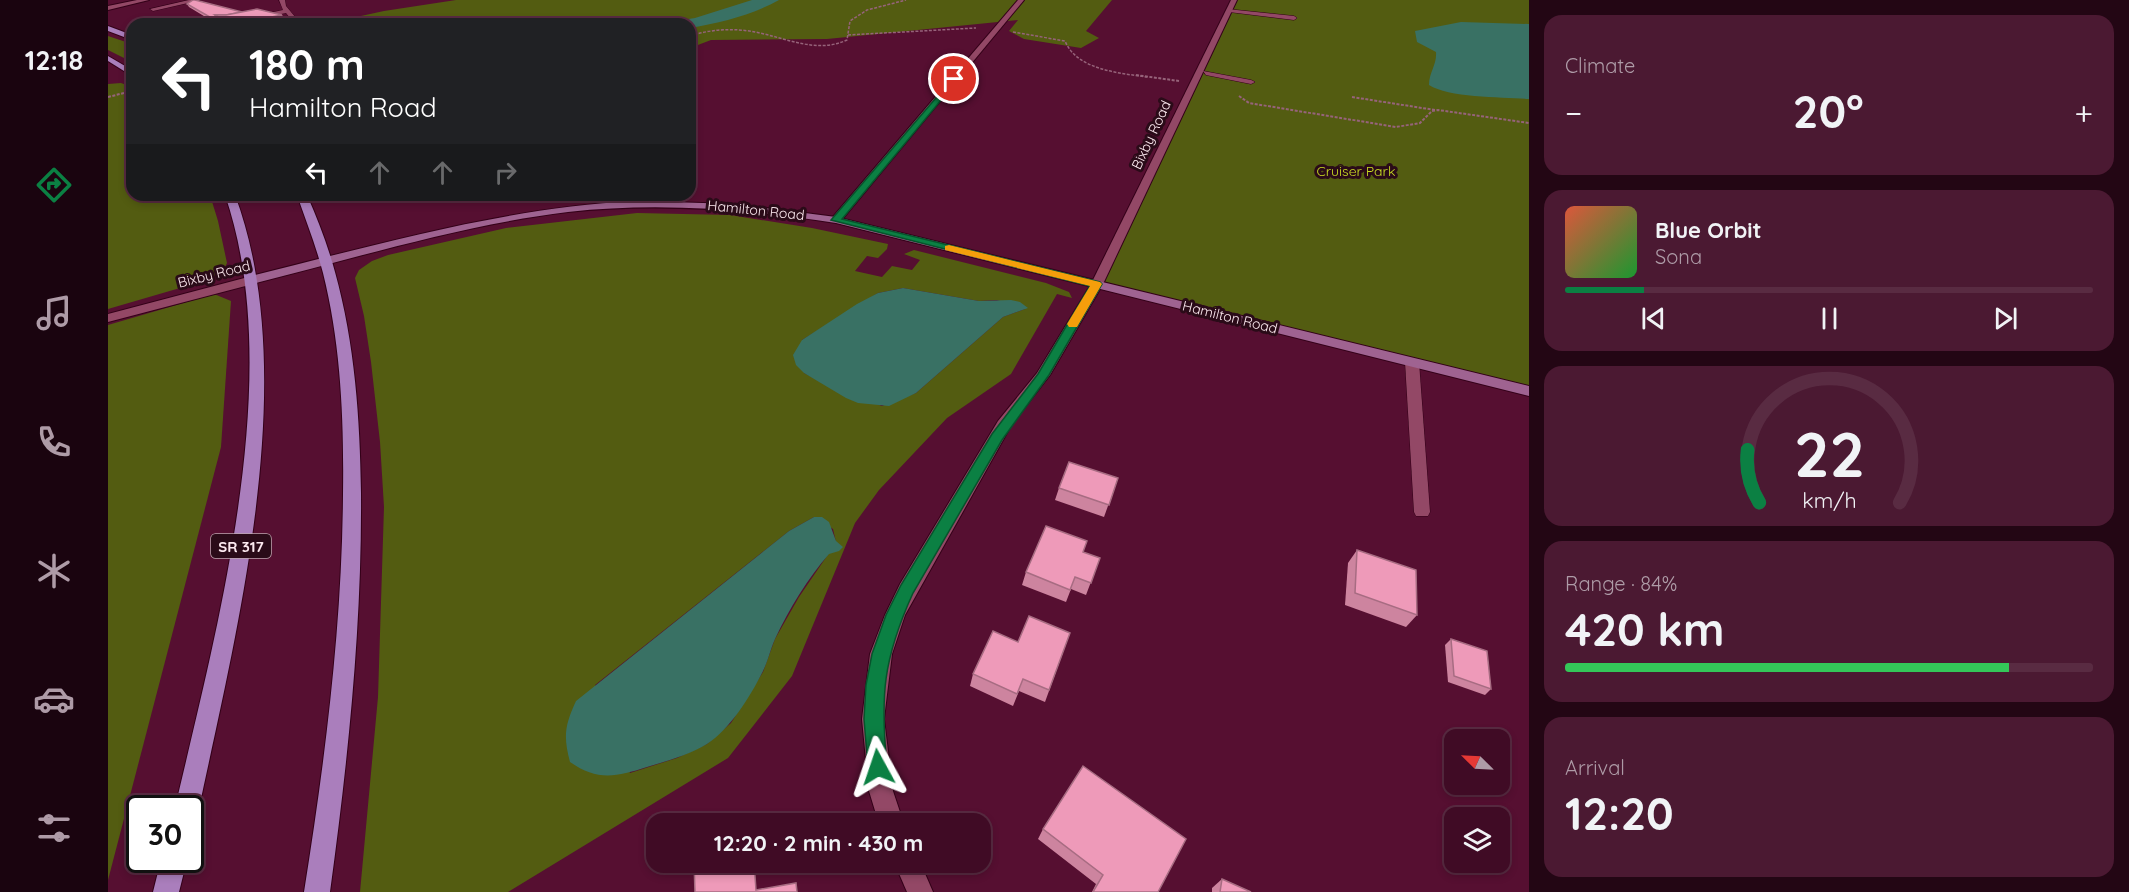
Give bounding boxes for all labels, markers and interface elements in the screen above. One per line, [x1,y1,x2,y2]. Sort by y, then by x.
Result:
text: 180 m [249,38,365,91]
icon: left [150,42,228,120]
text: 12:18 [25,43,83,77]
pin [928,53,979,104]
text: Climate [1565,53,1635,78]
icon: arrive [937,62,970,95]
text: 20° [1793,83,1864,139]
text: Hamilton Road [249,90,437,124]
text: − [1565,92,1582,133]
text: + [2074,92,2093,133]
street label: Bixby Road [1127,98,1175,172]
icon: left [300,156,333,189]
icon: ahead [363,156,396,189]
icon: ahead [426,156,459,189]
icon: right [489,156,522,189]
park label: Cruiser Park [1317,162,1395,180]
icon: directions [33,164,75,206]
street label: Hamilton Road [707,196,805,224]
text: Blue Orbit [1655,216,1761,244]
text: Sona [1655,244,1702,269]
street label: Bixby Road [176,256,252,292]
icon: music [33,292,75,334]
street label: Hamilton Road [1181,296,1279,338]
icon: previous [1637,302,1670,335]
icon: pause [1813,302,1846,335]
icon: next [1989,302,2022,335]
text: 22 [1793,415,1865,493]
icon: phone [33,421,75,463]
text: km/h [1802,487,1856,513]
road number: SR 317 [211,534,271,558]
icon: climate [33,550,75,592]
text: Range · 84% [1565,571,1677,596]
text: 420 km [1565,601,1724,657]
icon: car [33,678,75,720]
north arrow [1444,729,1510,795]
map controls [1444,729,1510,873]
position arrow [846,735,910,799]
text: Arrival [1565,755,1625,780]
text: 12:20 [1565,785,1674,841]
speed limit sign: 30 [126,795,204,873]
icon: filters [33,807,75,849]
button: layers [1444,807,1510,873]
text: 12:20 · 2 min · 430 m [714,829,923,857]

